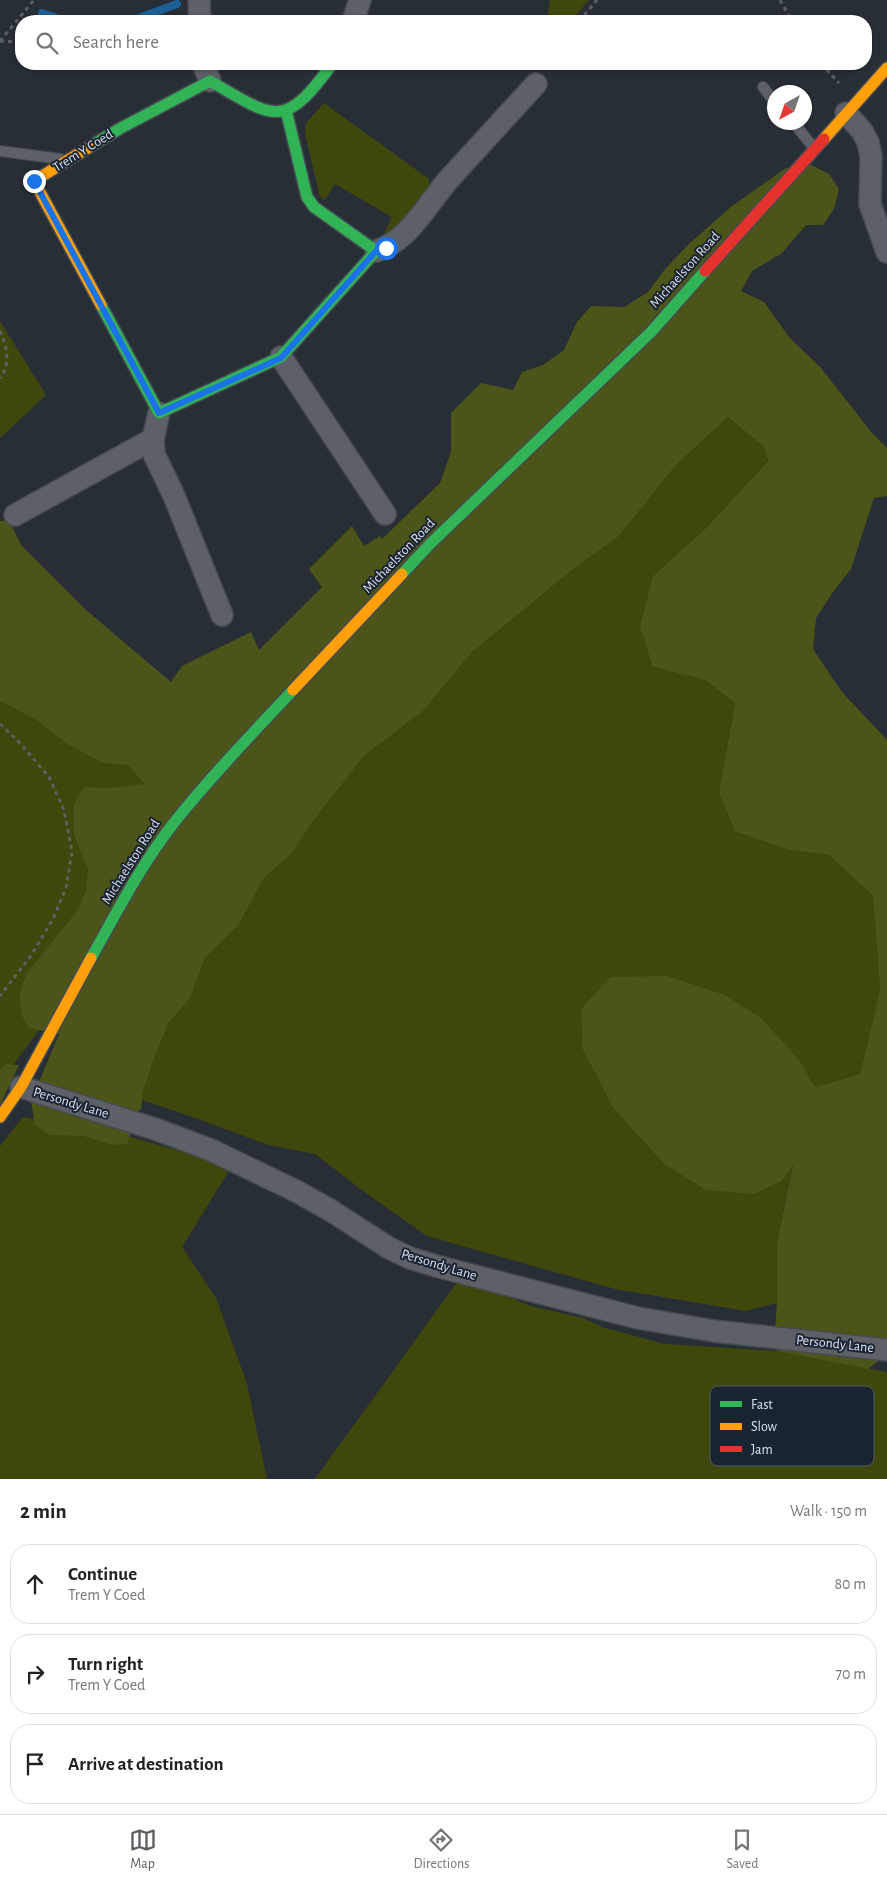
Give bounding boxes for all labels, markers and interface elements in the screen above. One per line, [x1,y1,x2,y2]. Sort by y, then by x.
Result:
search box [15,15,872,70]
icon: search [33,29,61,57]
text: Search here [73,33,159,52]
north arrow [767,85,812,130]
street label: Trem Y Coed [51,127,115,175]
route end [23,170,46,193]
street label: Michaelston Road [647,229,723,311]
route start [375,237,398,260]
street label: Michaelston Road [360,516,438,596]
street label: Michaelston Road [99,817,163,907]
street label: Persondy Lane [32,1085,110,1121]
street label: Persondy Lane [400,1247,478,1283]
street label: Persondy Lane [795,1333,875,1355]
legend [710,1386,874,1466]
text: Fast [751,1398,773,1412]
text: Slow [751,1420,778,1434]
text: Jam [751,1443,773,1457]
text: 2 min [20,1501,67,1522]
text: Walk · 150 m [790,1503,867,1519]
text: Continue [68,1565,137,1584]
icon: ahead [21,1570,49,1598]
text: 80 m [835,1576,866,1592]
text: Trem Y Coed [68,1587,145,1603]
text: Turn right [68,1655,143,1674]
icon: right [21,1660,49,1688]
text: 70 m [835,1666,866,1682]
text: Trem Y Coed [68,1677,145,1693]
icon: arrive [21,1750,49,1778]
text: Arrive at destination [68,1755,224,1774]
tab: Map [129,1826,157,1873]
tab: Directions [414,1826,469,1873]
tab: Saved [726,1826,758,1873]

